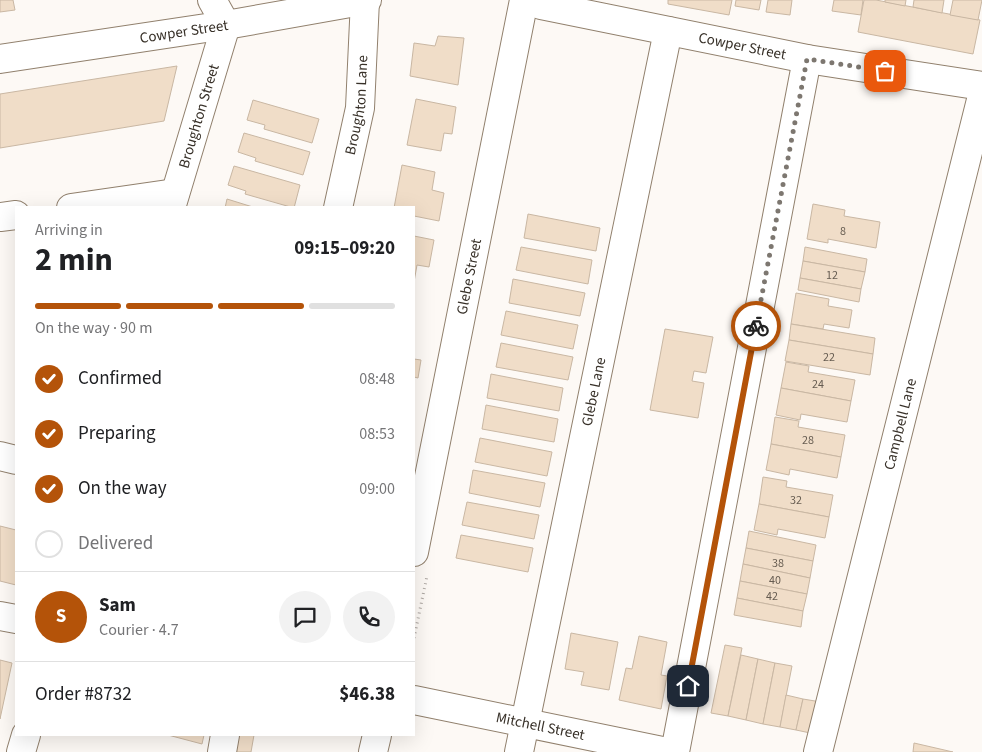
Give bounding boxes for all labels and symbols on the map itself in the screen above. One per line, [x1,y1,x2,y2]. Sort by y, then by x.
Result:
street label: Cowper Street [138,15,230,49]
street label: Cowper Street [696,27,788,66]
pin [864,50,906,92]
street label: Broughton Lane [340,55,373,157]
street label: Broughton Street [174,62,225,171]
house number: 8 [840,223,846,240]
street label: Glebe Street [452,237,487,316]
house number: 12 [826,267,838,284]
courier [731,301,781,351]
house number: 22 [823,349,835,366]
street label: Glebe Lane [577,355,611,428]
house number: 24 [812,376,824,393]
street label: Campbell Lane [879,376,922,472]
house number: 28 [802,432,814,449]
house number: 32 [790,492,802,509]
house number: 38 [772,555,784,572]
house number: 40 [769,572,781,589]
house number: 42 [766,588,778,605]
pin [667,665,709,707]
street label: Mitchell Street [494,707,587,746]

